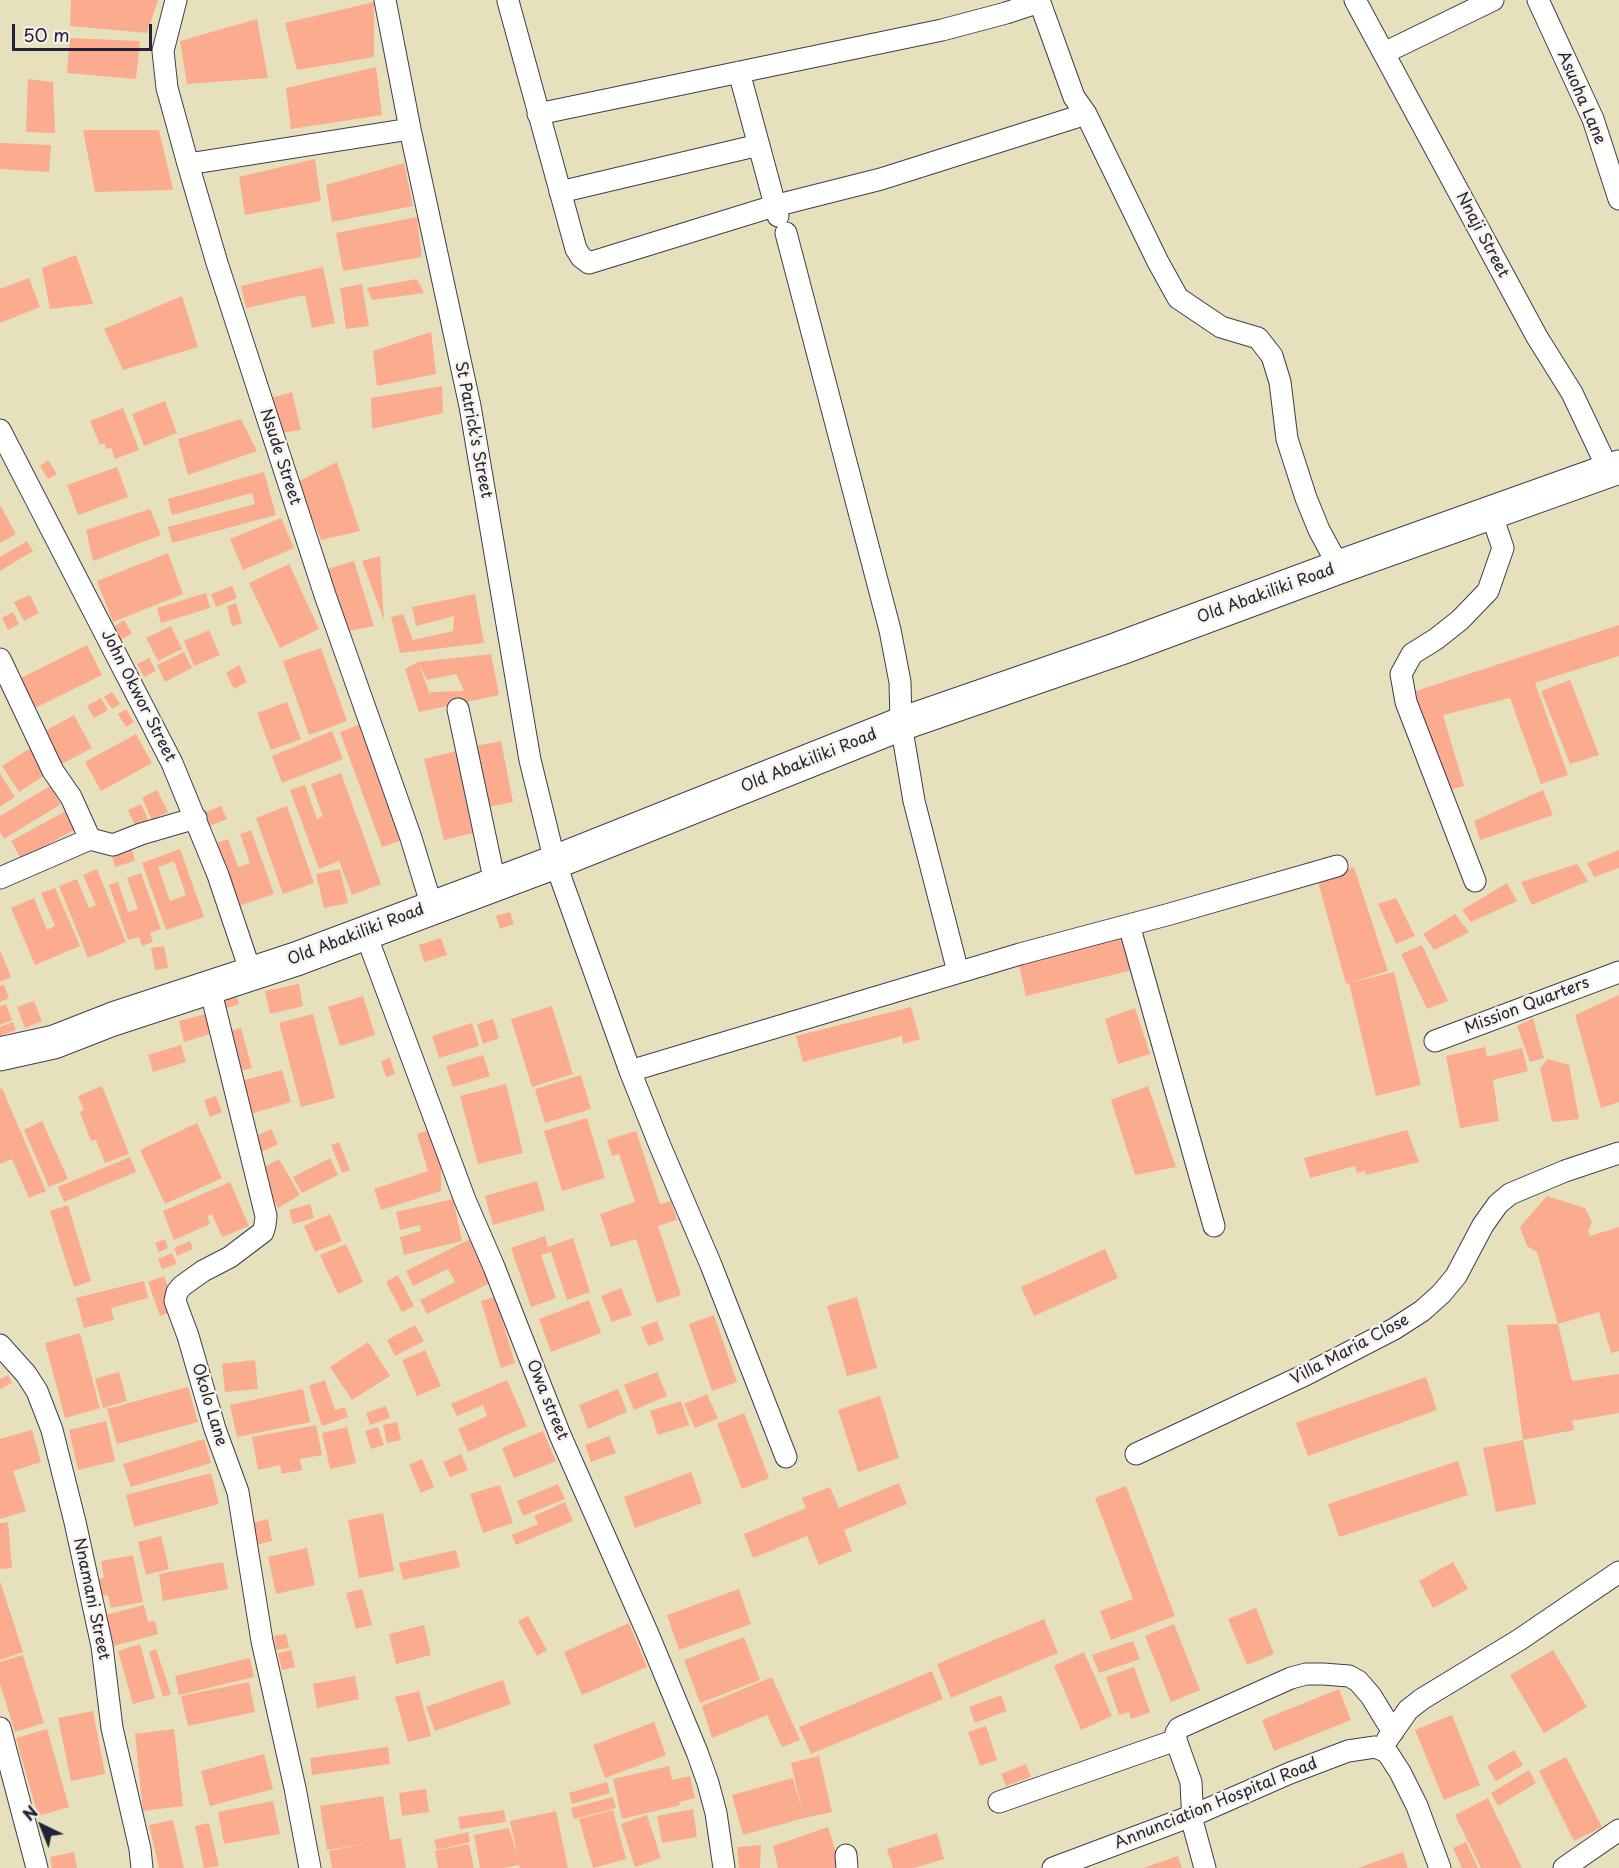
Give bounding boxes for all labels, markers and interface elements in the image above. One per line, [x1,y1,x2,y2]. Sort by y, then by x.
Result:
scale bar [15,12,154,50]
text: 50 m [23,21,70,48]
street label: Asuoha Lane [1553,48,1609,148]
street label: Nnaji Street [1451,189,1513,281]
street label: St Patrick's Street [450,360,496,500]
street label: Nsude Street [255,406,305,508]
street label: Old Abakiliki Road [1195,560,1337,628]
street label: John Okwor Street [96,627,180,765]
street label: Old Abakiliki Road [738,725,880,797]
street label: Old Abakiliki Road [285,900,427,970]
street label: Mission Quarters [1462,973,1592,1039]
street label: Villa Maria Close [1287,1311,1413,1389]
street label: Owa street [522,1357,572,1443]
street label: Okolo Lane [187,1361,231,1449]
street label: Nnamani Street [69,1536,113,1662]
street label: Annunciation Hospital Road [1112,1754,1320,1854]
north arrow [12,1796,72,1856]
text: N [17,1800,43,1826]

